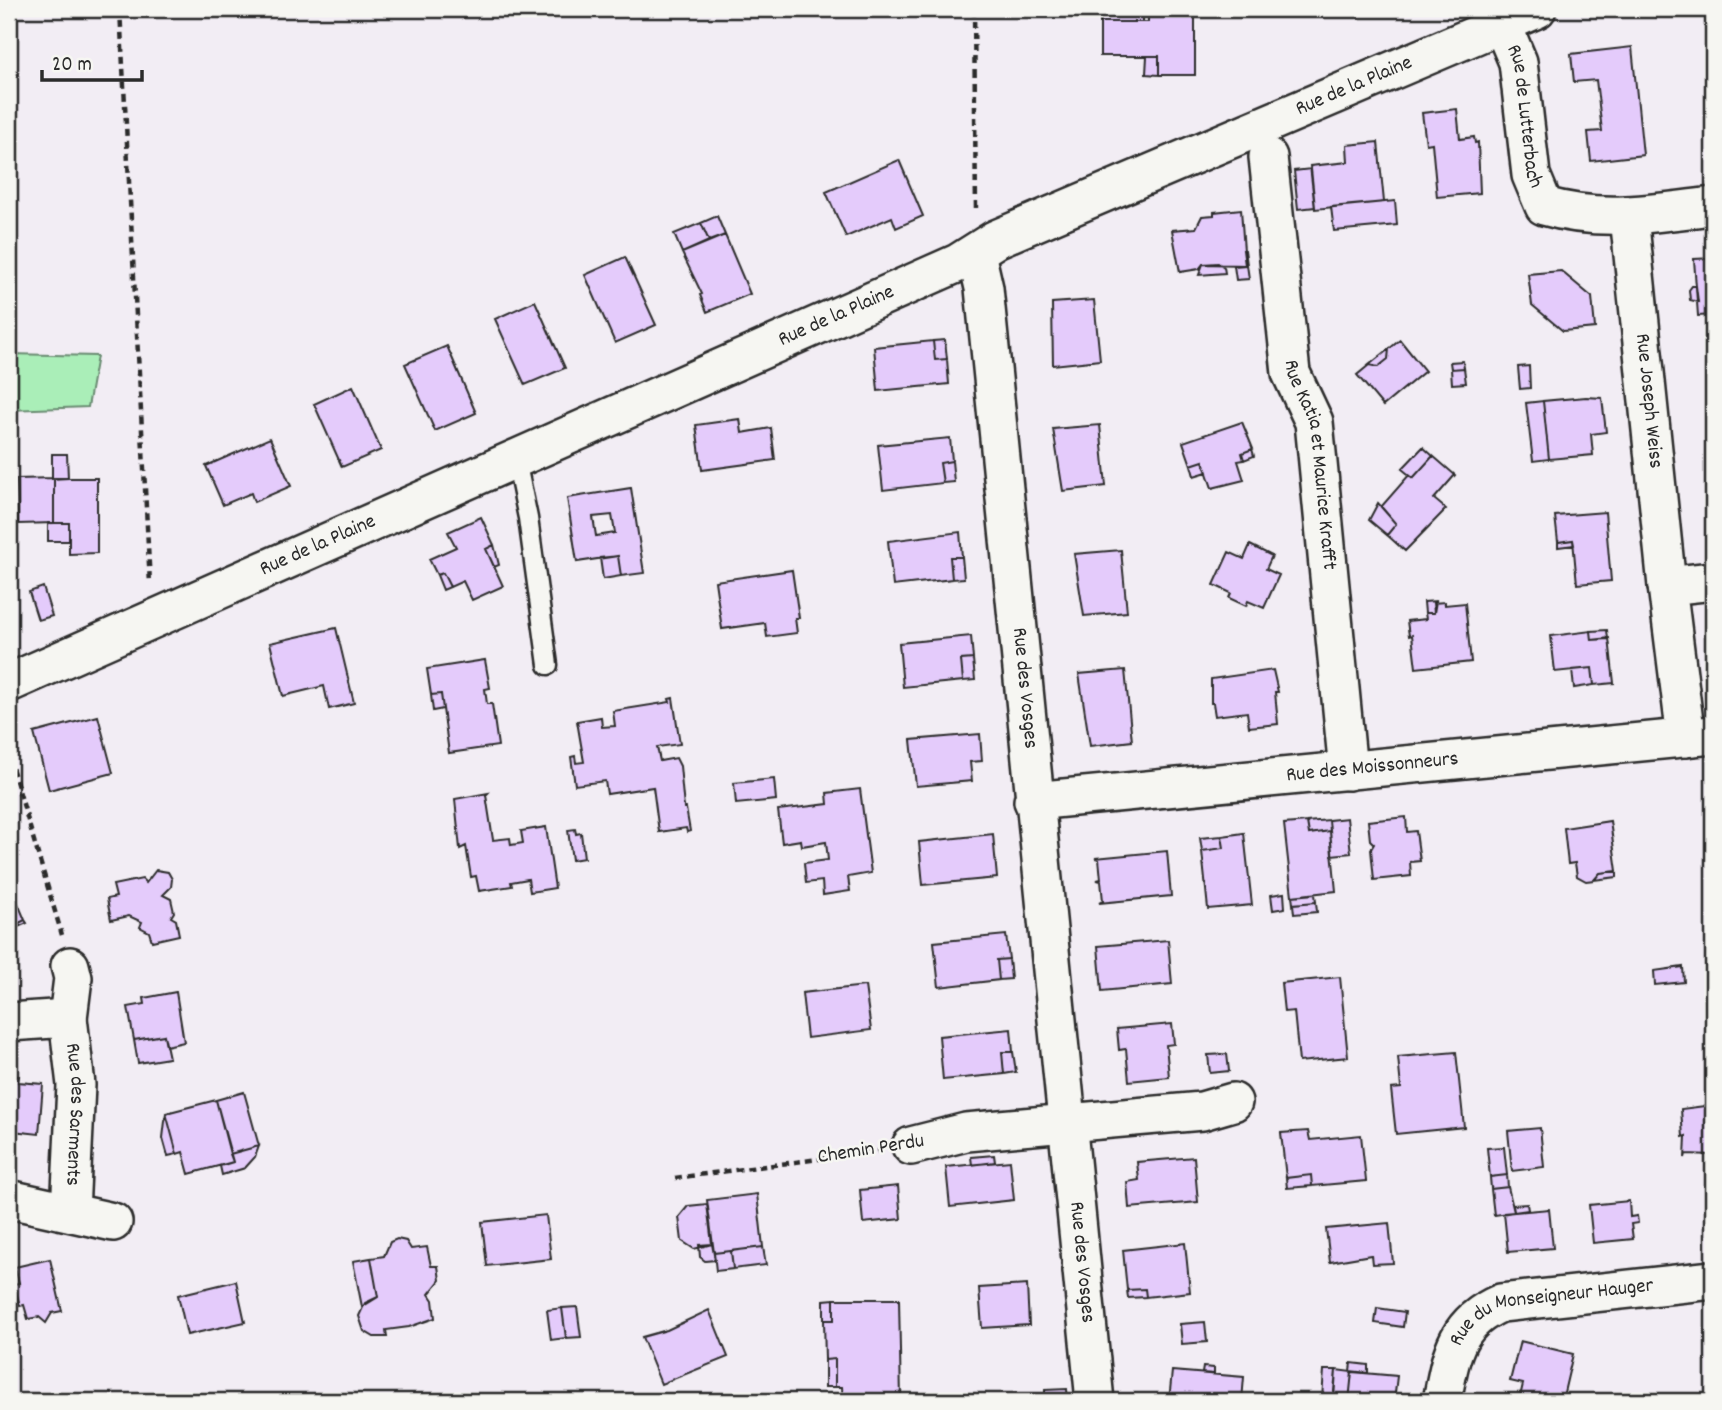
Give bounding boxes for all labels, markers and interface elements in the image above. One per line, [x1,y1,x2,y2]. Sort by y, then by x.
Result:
scale bar [42,38,142,82]
street label: Rue de Lutterbach [1497,40,1550,193]
street label: Rue de la Plaine [1291,49,1417,125]
text: 20 m [52,51,92,81]
street label: Rue de la Plaine [774,278,899,356]
street label: Rue Joseph Weiss [1626,332,1670,470]
street label: Rue Katia et Maurice Krafft [1275,358,1343,572]
street label: Rue de la Plaine [255,507,381,585]
street label: Rue des Vosges [1003,626,1045,750]
street label: Rue des Moissonneurs [1285,745,1460,791]
street label: Rue des Sarments [56,1041,91,1186]
street label: Chemin Perdu [816,1127,926,1173]
street label: Rue des Vosges [1060,1200,1102,1324]
street label: Rue du Monseigneur Hauger [1443,1272,1655,1352]

